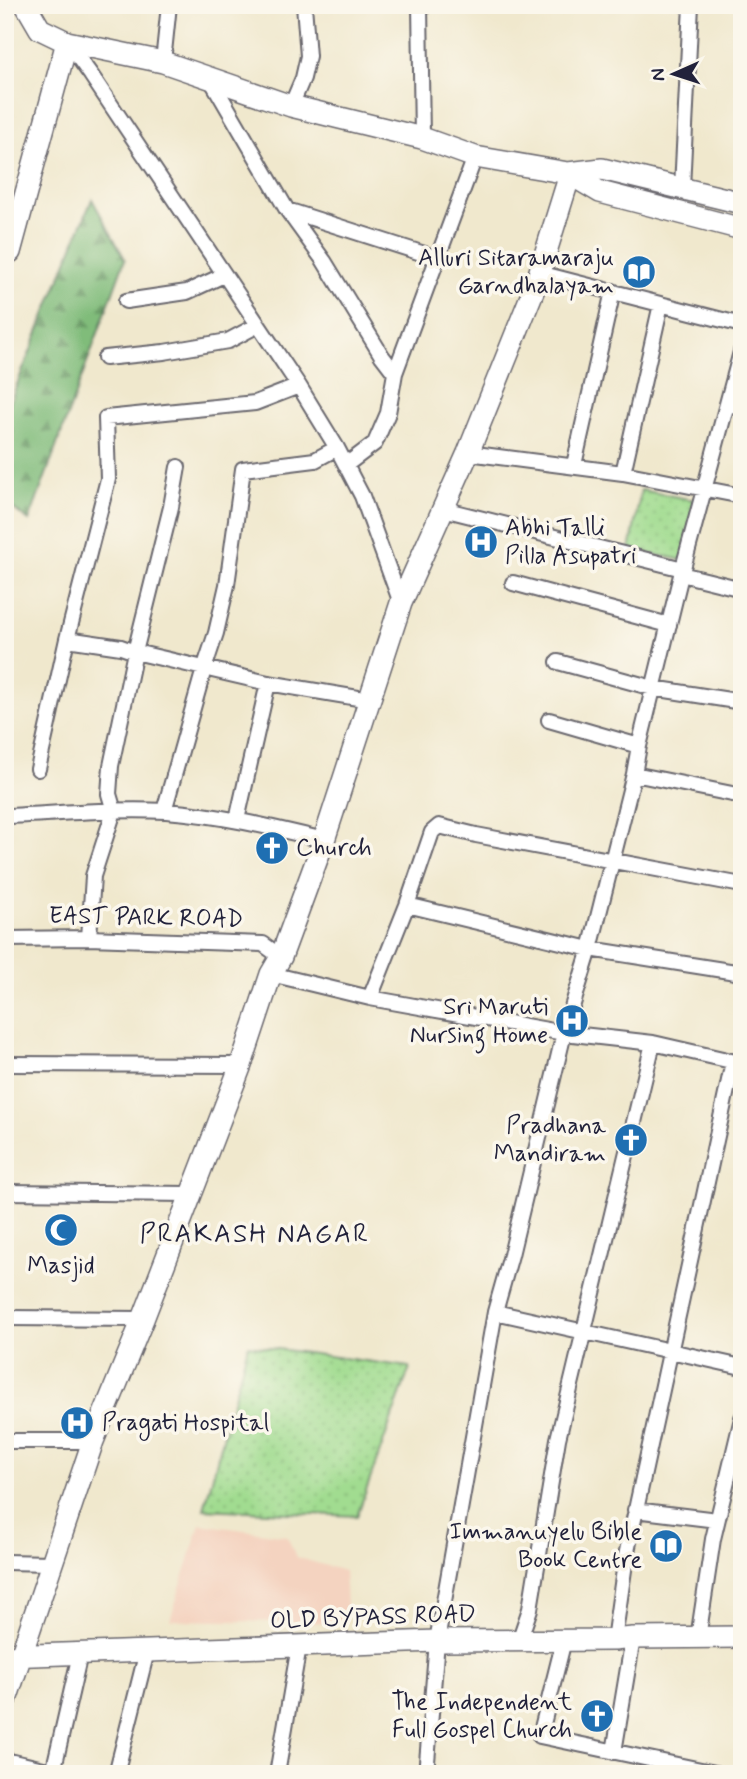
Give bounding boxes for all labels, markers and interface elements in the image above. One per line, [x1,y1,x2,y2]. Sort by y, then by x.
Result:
north arrow [638,38,708,108]
text: N [646,68,671,82]
place label: Alluri Sitaramaraju Garndhalayam [418,243,614,302]
library icon: Alluri Sitaramaraju Garndhalayam [620,253,658,291]
place label: Abhi Talli Pilla Asupatri [505,513,636,572]
hospital icon: Abhi Talli Pilla Asupatri [462,523,500,561]
church icon: Church [253,829,291,867]
place label: Church [296,833,372,864]
street label: EAST PARK ROAD [49,901,243,935]
place label: Sri Maruti Nursing Home [410,992,548,1054]
hospital icon: Sri Maruti Nursing Home [553,1002,591,1040]
place label: Pradhana Mandiram [494,1111,607,1170]
church icon: Pradhana Mandiram [612,1121,650,1159]
mosque icon: Masjid [42,1211,80,1249]
district label: PRAKASH NAGAR [140,1218,370,1252]
place label: Masjid [27,1251,95,1282]
hospital icon: Pragati Hospital [58,1404,96,1442]
place label: Pragati Hospital [102,1408,270,1441]
place label: Immanuyelu Bible Book Centre [450,1517,642,1576]
library icon: Immanuyelu Bible Book Centre [647,1527,685,1565]
street label: OLD BYPASS ROAD [269,1599,477,1637]
place label: The Independent Full Gospel Church [391,1687,572,1746]
church icon: The Independent Full Gospel Church [578,1697,616,1735]

